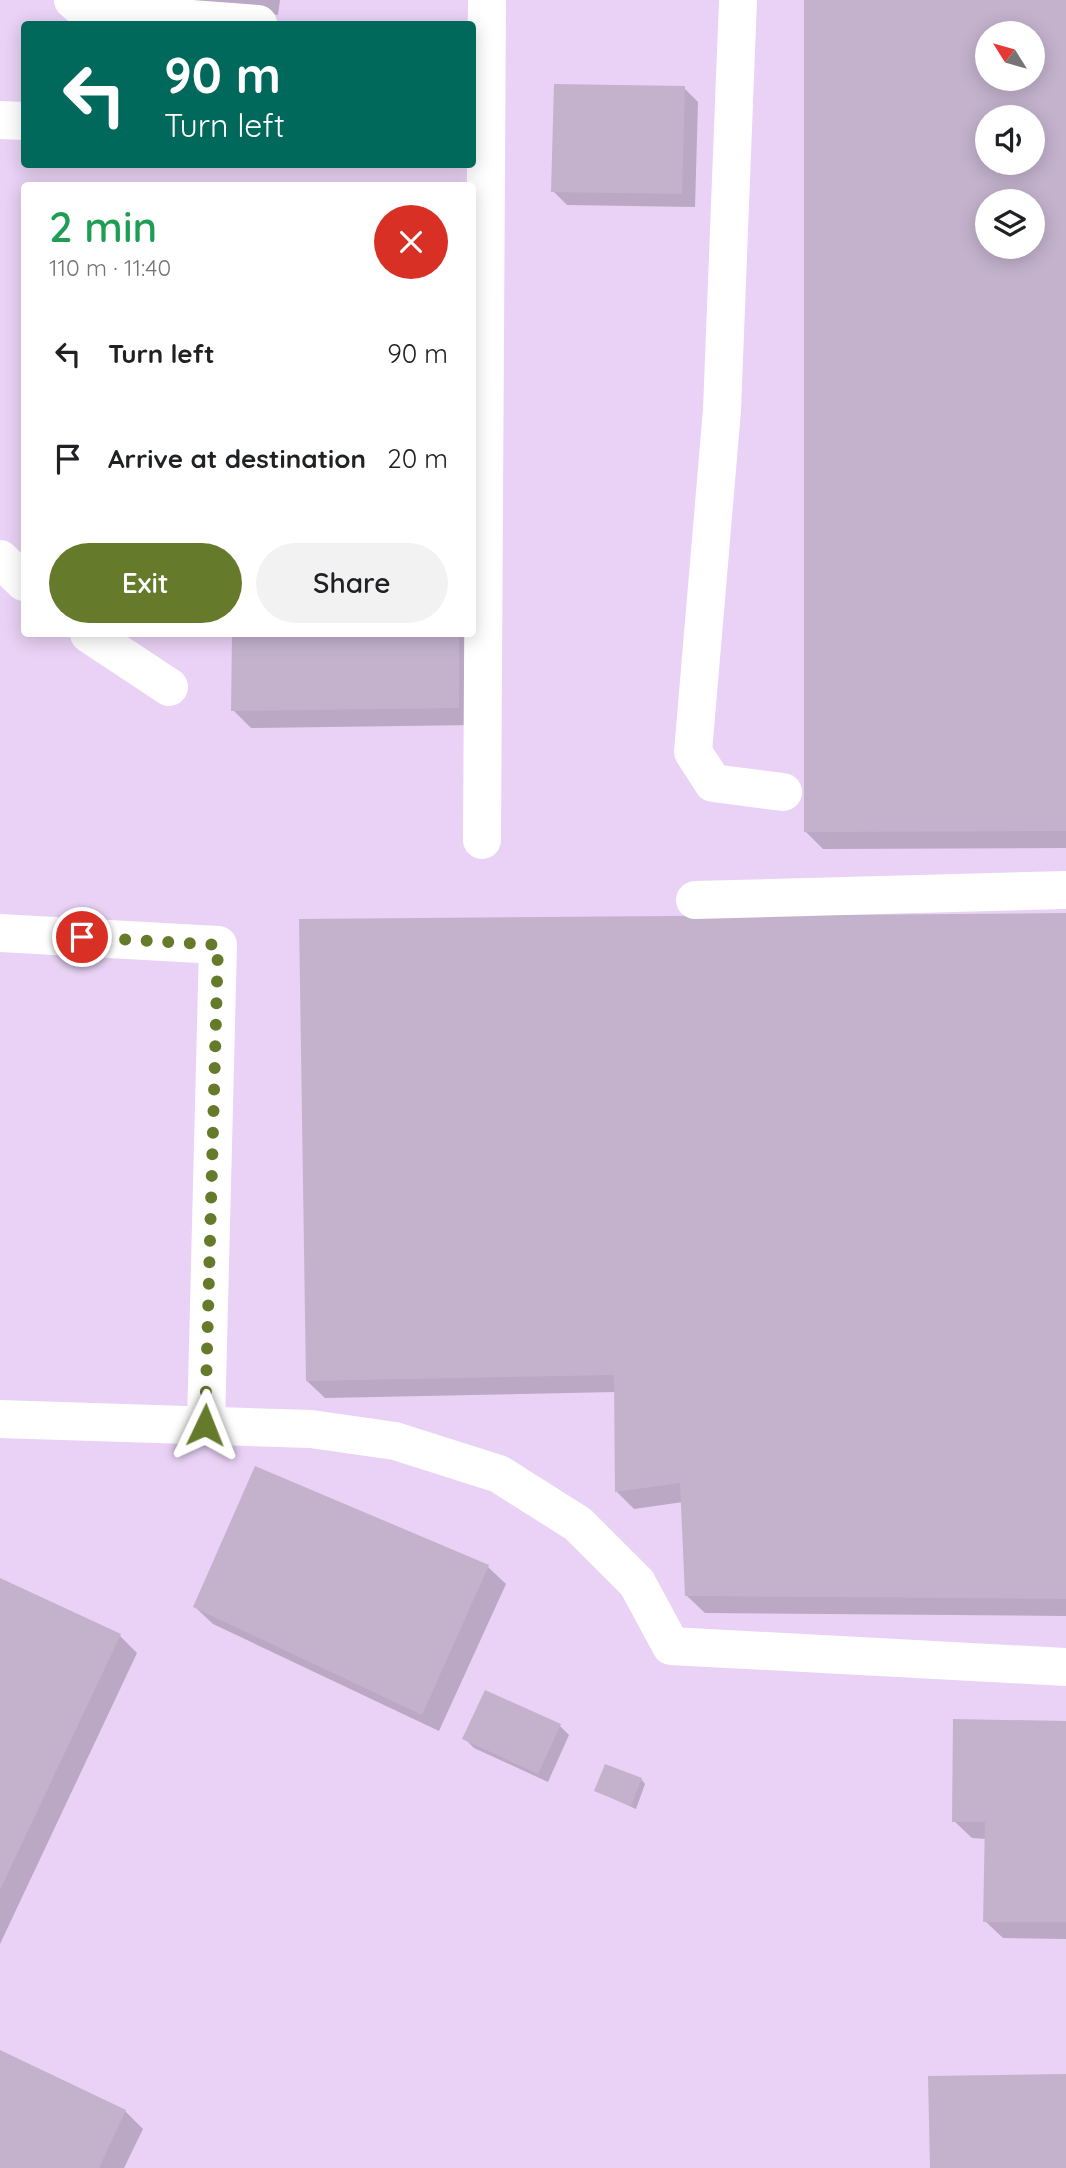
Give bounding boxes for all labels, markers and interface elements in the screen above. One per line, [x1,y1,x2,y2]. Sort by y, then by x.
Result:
north arrow [975,21,1045,91]
map controls [975,21,1045,259]
text: 90 m [164,44,281,105]
icon: left [49,49,140,140]
text: Turn left [164,105,285,145]
button: sound [975,105,1045,175]
button: layers [975,189,1045,259]
text: 2 min [49,200,157,253]
button: close [374,205,448,279]
text: 110 m · 11:40 [49,253,171,282]
icon: left [49,335,87,373]
text: Turn left [108,337,215,370]
text: 90 m [387,337,448,370]
icon: arrive [49,440,87,478]
text: Arrive at destination [108,442,366,475]
text: 20 m [387,442,448,475]
button: Exit [49,543,242,623]
button: Share [256,543,448,623]
pin [52,907,112,967]
icon: arrive [63,918,101,956]
position arrow [168,1388,242,1462]

